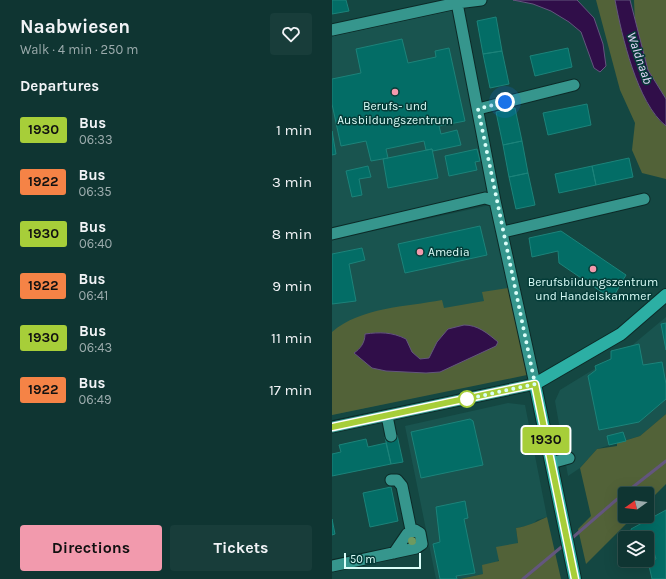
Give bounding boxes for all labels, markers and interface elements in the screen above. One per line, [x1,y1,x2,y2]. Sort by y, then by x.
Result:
button: heart [270,13,312,55]
text: Naabwiesen [20,16,130,38]
water label: Waldnaab [624,30,656,86]
text: Walk · 4 min · 250 m [20,42,138,57]
text: Departures [20,77,99,95]
marker: Berufs- und Ausbildungszentrum [390,87,400,97]
your location [495,92,515,112]
place label: Berufs- und Ausbildungszentrum [337,99,453,127]
text: Bus [79,114,106,132]
text: 1930 [28,121,59,138]
text: 1 min [276,121,312,139]
text: 06:33 [79,132,113,147]
text: Bus [78,166,106,184]
text: 1922 [28,173,58,190]
text: 3 min [272,173,312,191]
text: 06:35 [78,184,112,199]
text: Bus [79,218,106,236]
text: 1930 [28,225,59,242]
text: 8 min [272,225,312,243]
text: 06:40 [79,236,112,251]
place label: Amedia [428,245,470,259]
marker: Amedia [415,247,425,257]
marker: Berufsbildungszentrum und Handelskammer [588,264,598,274]
text: Bus [78,270,106,288]
place label: Berufsbildungszentrum und Handelskammer [528,275,658,303]
text: 1922 [28,277,58,294]
text: 9 min [272,277,312,295]
text: 06:41 [78,288,108,303]
text: Bus [79,322,106,340]
text: 1930 [28,329,59,346]
text: 11 min [271,329,312,347]
text: 06:43 [79,340,112,355]
text: Bus [78,374,106,392]
text: 1922 [28,381,58,398]
text: 17 min [269,381,312,399]
unlabelled marker [458,390,476,408]
text: 06:49 [78,392,111,407]
line badge: 1930 [518,427,574,453]
text: 1930 [530,431,562,448]
north arrow [618,487,654,523]
map controls [618,487,654,567]
button: Directions [20,525,162,571]
button: Tickets [170,525,312,571]
button: layers [618,531,654,567]
scale bar [344,551,421,570]
text: 50 m [350,553,376,566]

